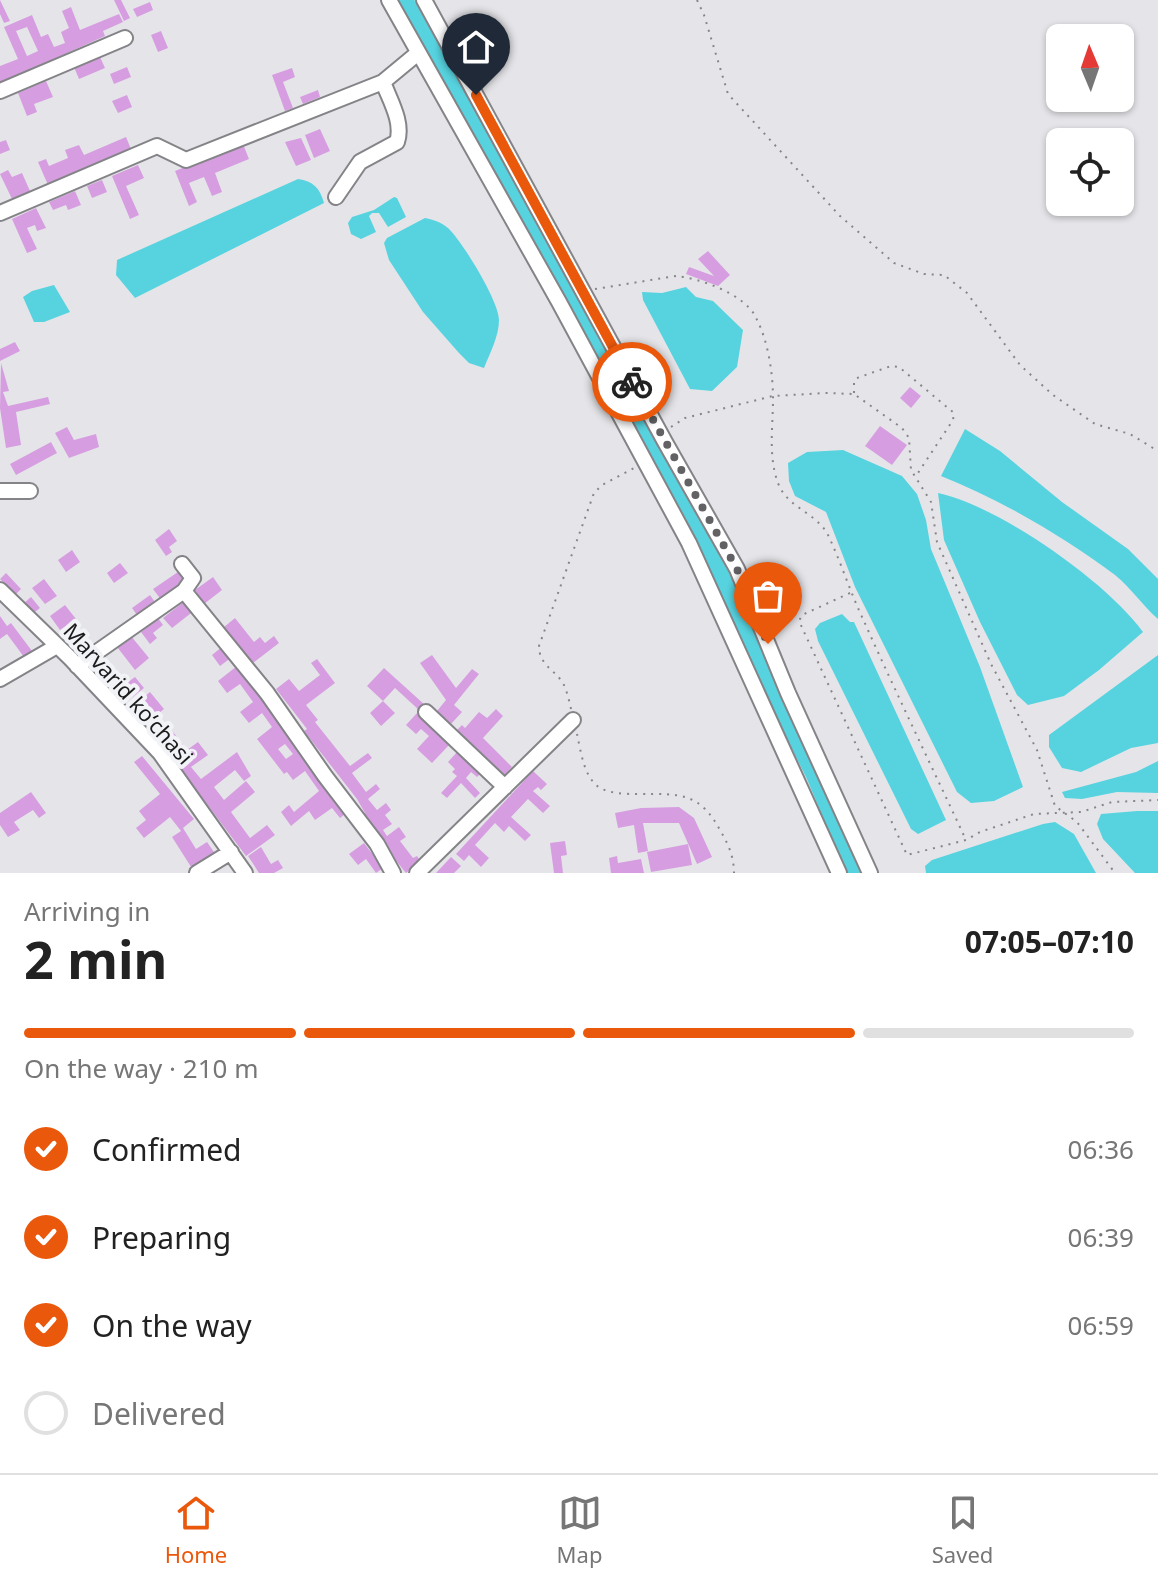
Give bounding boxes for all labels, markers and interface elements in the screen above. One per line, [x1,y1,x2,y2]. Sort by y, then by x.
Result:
pin [442,13,510,95]
north arrow [1046,24,1134,112]
map controls [1046,24,1134,216]
icon: home [454,25,498,69]
button: locate [1046,128,1134,216]
courier [592,342,672,422]
icon: bike [610,360,654,404]
pin [734,562,802,644]
icon: bag [746,574,790,618]
street label: Marvarid koʻchasi [57,616,201,770]
text: Arriving in [24,893,150,929]
text: 07:05–07:10 [965,921,1134,962]
text: 2 min [24,923,167,994]
text: On the way · 210 m [24,1050,258,1086]
icon: check [24,1127,68,1171]
text: Confirmed [92,1129,242,1170]
text: 06:36 [1068,1131,1134,1167]
icon: check [24,1215,68,1259]
text: Preparing [92,1217,231,1258]
text: 06:39 [1068,1219,1134,1255]
icon: check [24,1303,68,1347]
text: On the way [92,1305,252,1346]
text: 06:59 [1068,1307,1134,1343]
text: Delivered [92,1393,226,1434]
tab: Home [165,1491,227,1569]
tab: Map [557,1491,602,1569]
tab: Saved [932,1491,993,1569]

